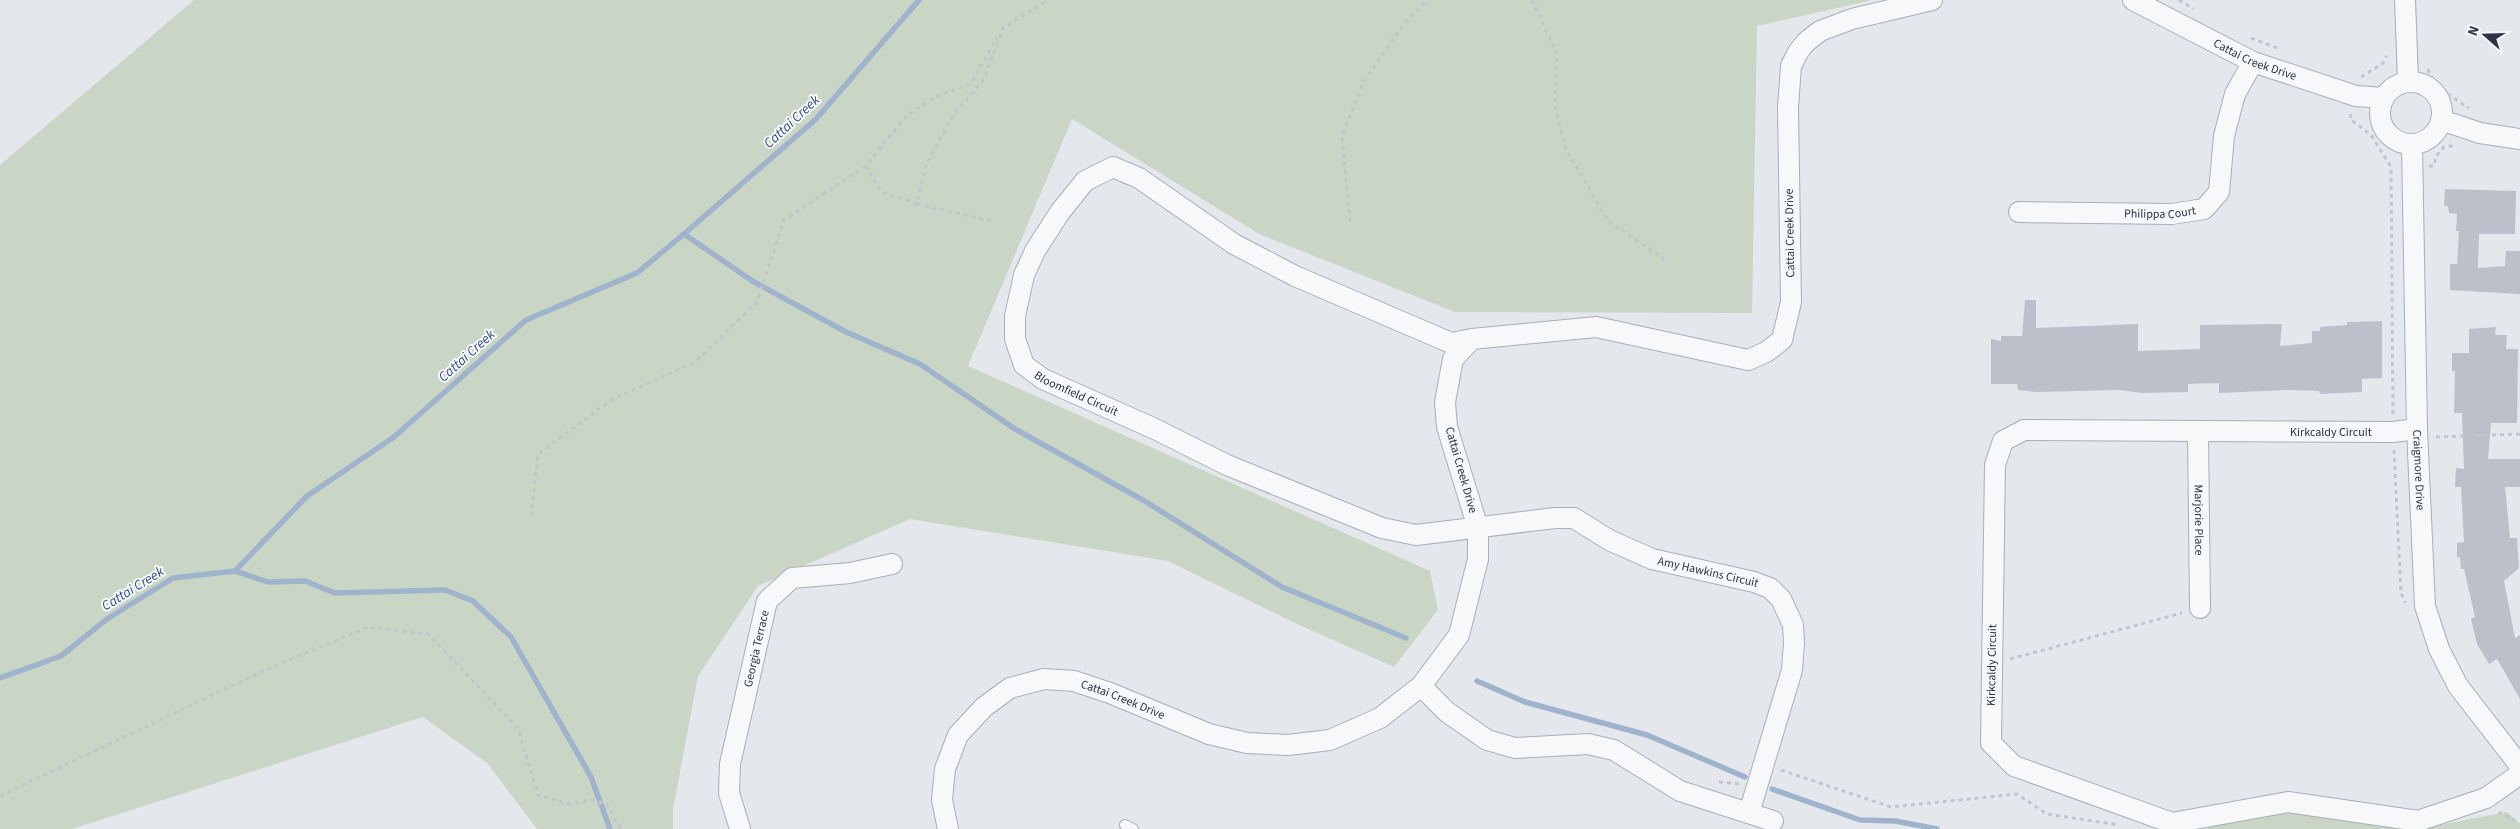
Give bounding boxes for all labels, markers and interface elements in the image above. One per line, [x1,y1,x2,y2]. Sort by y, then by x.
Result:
north arrow [2460,10,2510,60]
text: N [2463,23,2485,39]
street label: Cattai Creek Drive [2210,34,2299,84]
water label: Cattai Creek [760,91,825,153]
street label: Cattai Creek Drive [1781,188,1799,278]
street label: Philippa Court [2124,202,2197,223]
water label: Cattai Creek [434,325,500,387]
street label: Bloomfield Circuit [1031,367,1121,420]
street label: Kirkcaldy Circuit [2290,424,2372,441]
street label: Cattai Creek Drive [1441,425,1481,515]
street label: Craigmore Drive [2409,429,2429,511]
street label: Marjorie Place [2190,484,2208,556]
street label: Amy Hawkins Circuit [1656,552,1761,592]
water label: Cattai Creek [98,562,168,616]
street label: Georgia Terrace [739,608,773,689]
street label: Kirkcaldy Circuit [1983,624,2001,706]
street label: Cattai Creek Drive [1079,675,1168,723]

